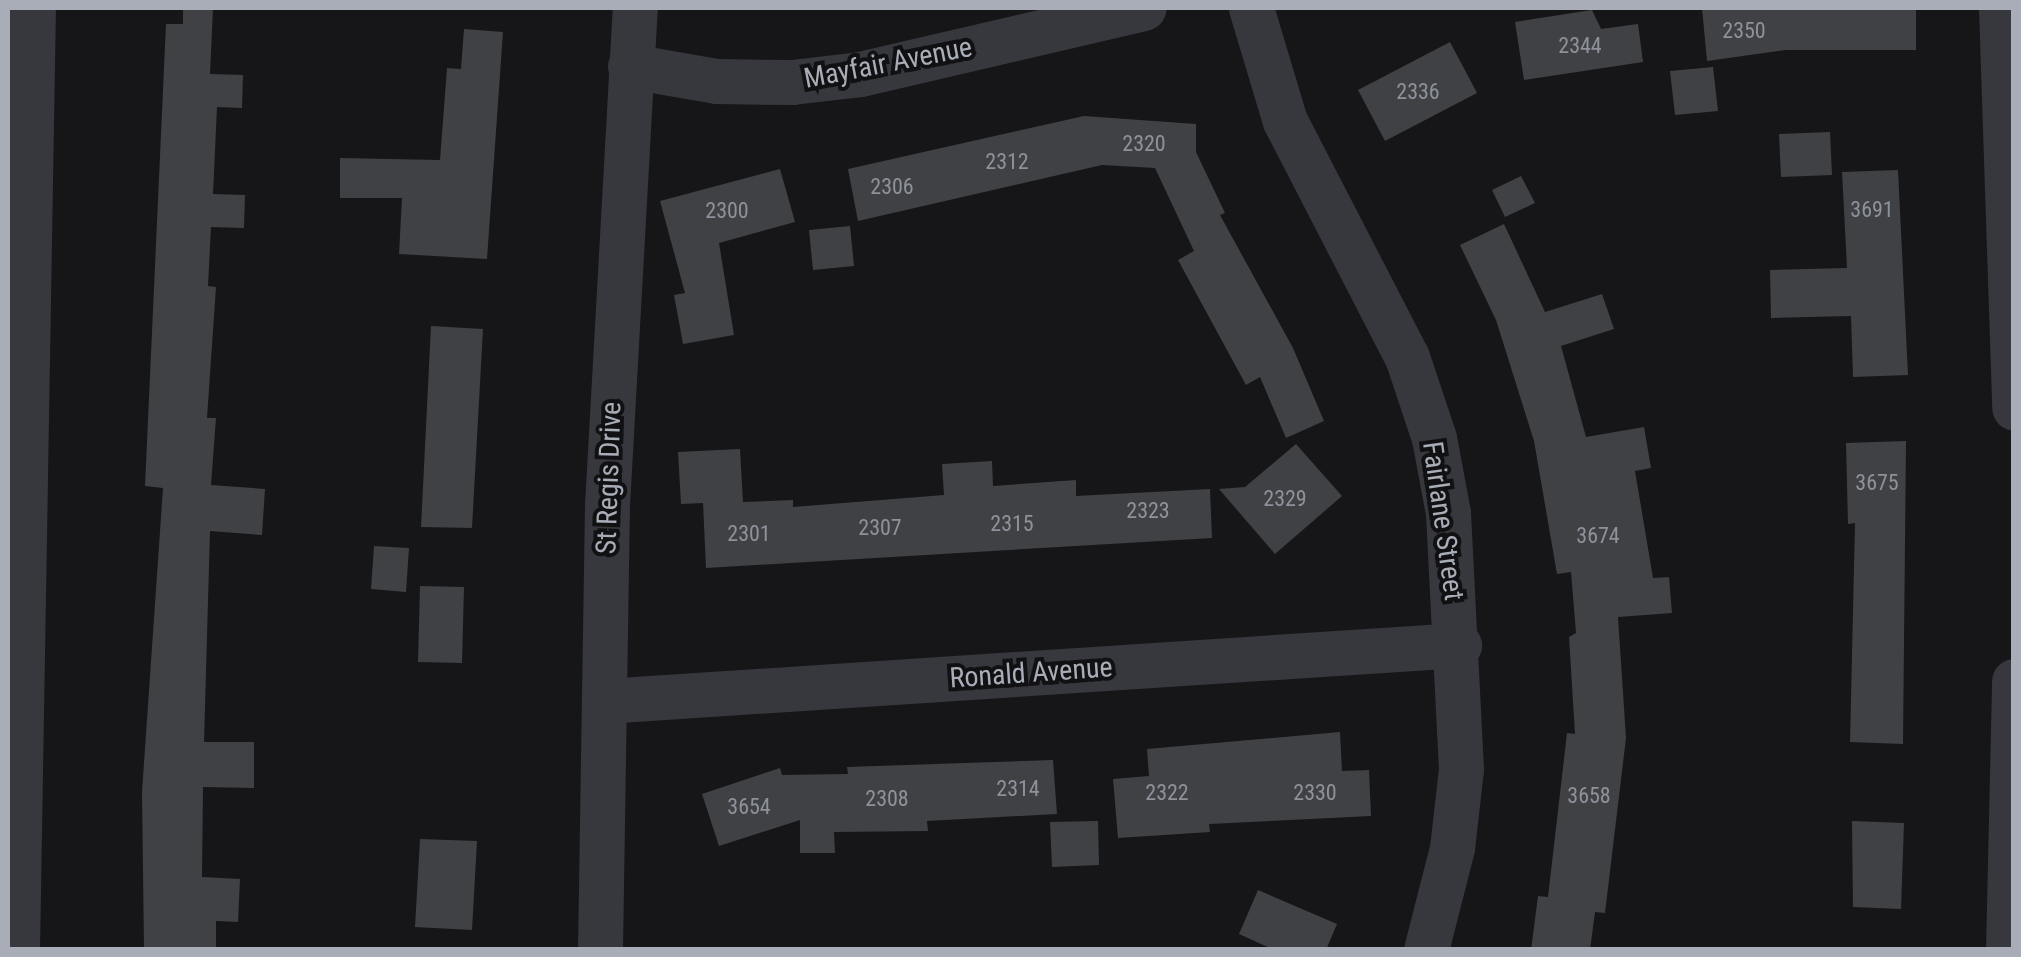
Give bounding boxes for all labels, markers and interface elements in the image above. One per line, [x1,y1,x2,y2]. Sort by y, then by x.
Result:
house number: 2350 [1722,18,1766,44]
street label: Mayfair Avenue [801,30,975,96]
house number: 2344 [1558,33,1602,59]
house number: 2336 [1396,79,1440,105]
house number: 2320 [1122,131,1166,157]
house number: 2312 [985,149,1029,175]
house number: 2306 [870,174,914,200]
house number: 3691 [1850,197,1894,223]
house number: 2300 [705,198,749,224]
street label: St Regis Drive [590,401,628,555]
street label: Fairlane Street [1415,439,1471,603]
house number: 3675 [1855,470,1899,496]
house number: 2329 [1263,486,1307,512]
house number: 2323 [1126,498,1170,524]
house number: 2315 [990,511,1034,537]
house number: 2307 [858,515,902,541]
house number: 2301 [727,521,771,547]
house number: 3674 [1576,523,1620,549]
street label: Ronald Avenue [948,651,1114,695]
house number: 2314 [996,776,1040,802]
house number: 2322 [1145,780,1189,806]
house number: 2330 [1293,780,1337,806]
house number: 3658 [1567,783,1611,809]
house number: 2308 [865,786,909,812]
house number: 3654 [727,794,771,820]

